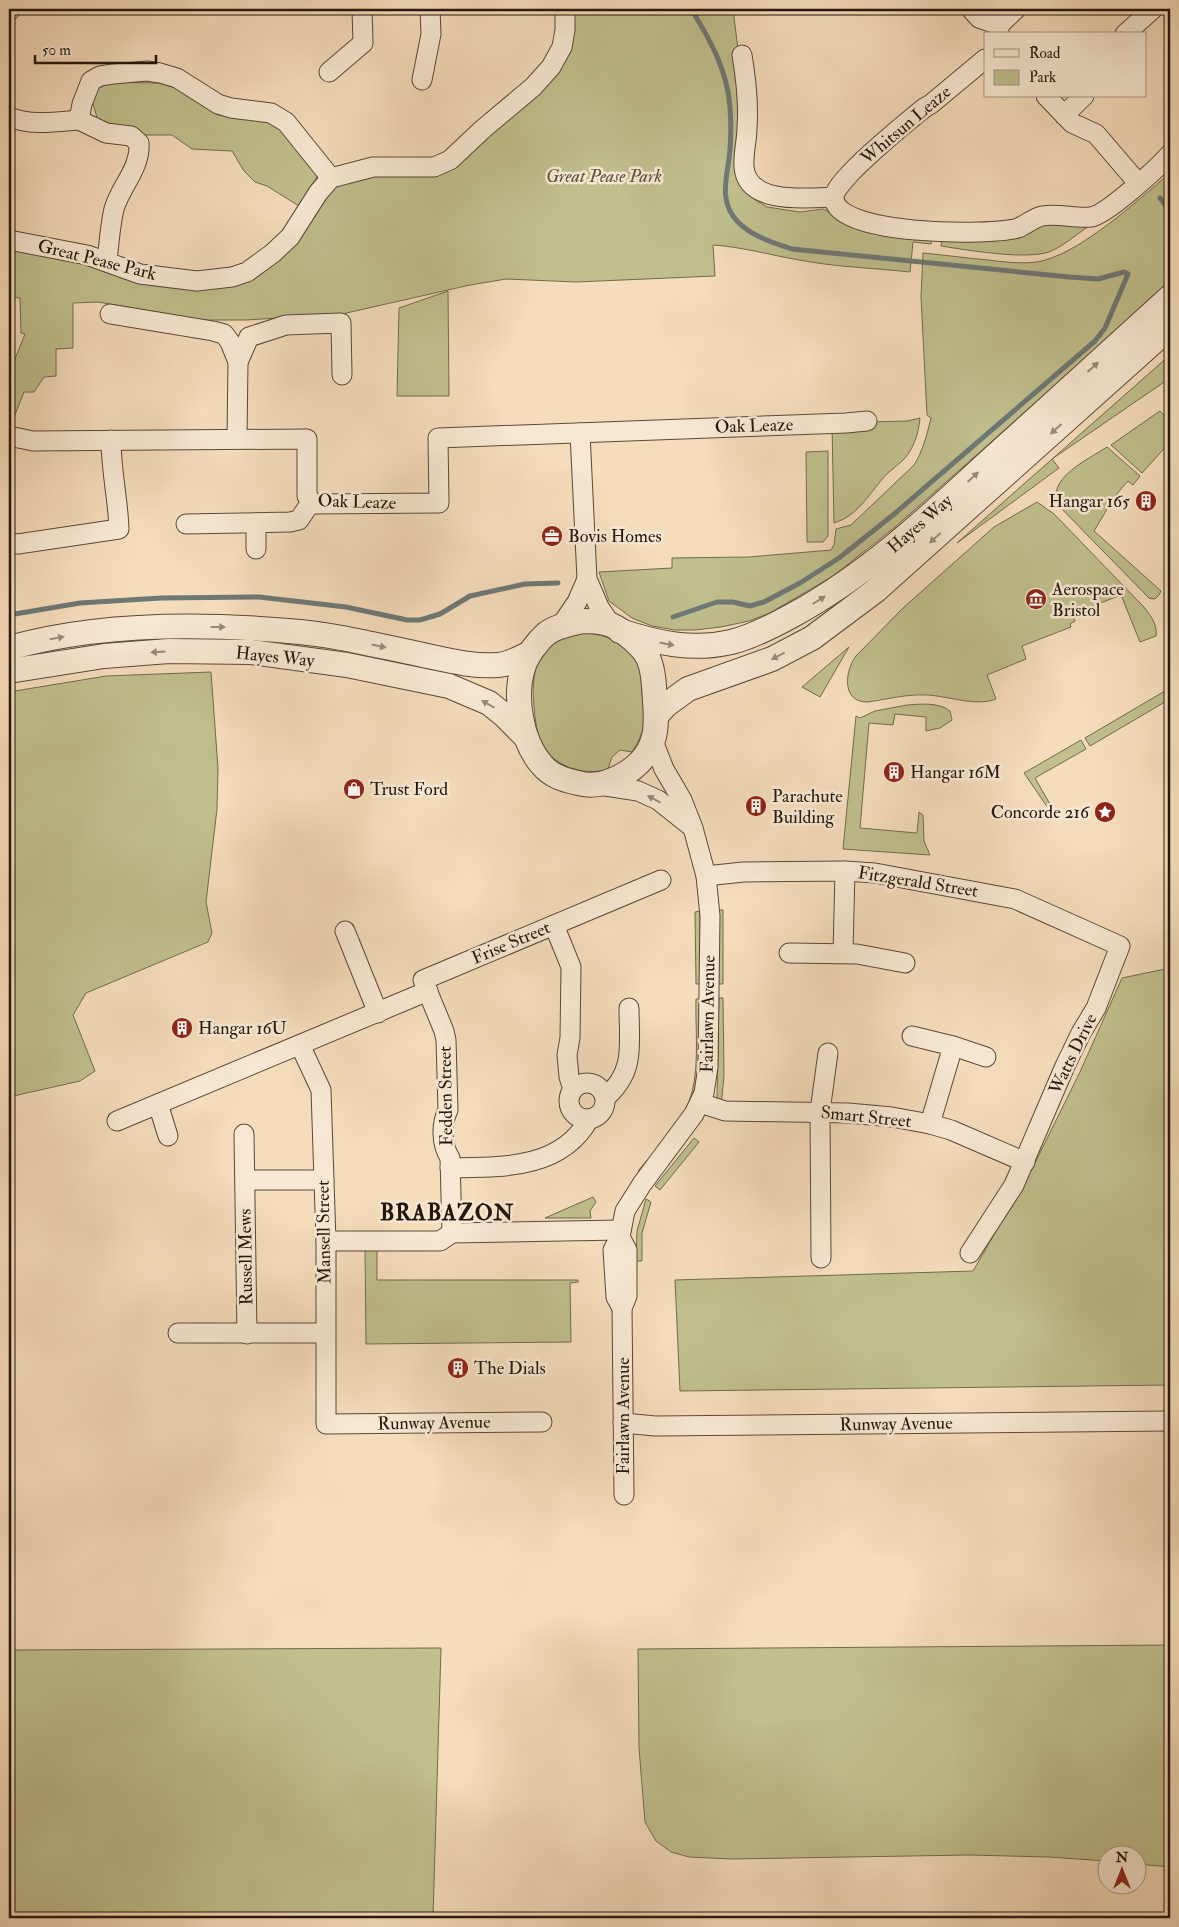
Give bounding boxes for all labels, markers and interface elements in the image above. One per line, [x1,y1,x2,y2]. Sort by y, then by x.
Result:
scale bar [35,32,156,64]
legend [984,32,1146,98]
text: 50 m [42,41,71,60]
text: Road [1029,44,1061,63]
text: Park [1029,68,1056,87]
street label: Whitsun Leaze [855,80,956,170]
park label: Great Pease Park [546,165,662,188]
street label: Great Pease Park [35,234,159,286]
one-way arrow [1086,361,1098,373]
street label: Oak Leaze [714,413,794,439]
one-way arrow [1049,424,1062,435]
one-way arrow [966,471,978,483]
street label: Oak Leaze [317,489,397,515]
street label: Hayes Way [883,489,958,559]
building icon: Hangar 165 [1134,489,1158,513]
place label: Hangar 165 [1048,490,1130,513]
office icon: Bovis Homes [540,524,564,548]
place label: Bovis Homes [568,525,662,548]
one-way arrow [929,532,941,544]
place label: Aerospace Bristol [1051,578,1124,622]
museum icon: Aerospace Bristol [1024,587,1048,611]
one-way arrow [812,595,825,604]
one-way arrow [211,623,227,631]
one-way arrow [49,634,65,642]
one-way arrow [659,640,674,648]
street label: Hayes Way [234,641,317,673]
one-way arrow [372,642,387,650]
one-way arrow [150,648,166,656]
one-way arrow [771,652,785,660]
one-way arrow [482,700,495,709]
building icon: Hangar 16M [882,760,906,784]
place label: Hangar 16M [910,761,1001,784]
shop icon: Trust Ford [342,777,366,801]
place label: Trust Ford [370,778,448,801]
place label: Parachute Building [772,785,843,829]
one-way arrow [648,794,661,803]
building icon: Parachute Building [744,794,768,818]
place icon: Concorde 216 [1093,800,1117,824]
place label: Concorde 216 [991,801,1090,824]
street label: Fitzgerald Street [856,861,980,903]
street label: Frise Street [468,916,554,970]
street label: Fairlawn Avenue [695,954,721,1073]
street label: Watts Drive [1043,1009,1103,1099]
building icon: Hangar 16U [170,1016,194,1040]
place label: Hangar 16U [198,1017,287,1040]
street label: Fedden Street [434,1046,458,1146]
street label: Smart Street [820,1101,913,1133]
street label: Mansell Street [312,1180,336,1284]
district label: BRABAZON [380,1199,514,1227]
street label: Russell Mews [234,1208,258,1306]
building icon: The Dials [446,1356,470,1380]
place label: The Dials [474,1357,546,1380]
street label: Fairlawn Avenue [612,1357,635,1475]
street label: Runway Avenue [377,1411,491,1435]
street label: Runway Avenue [839,1412,953,1436]
north arrow [1096,1844,1146,1894]
text: N [1115,1849,1129,1866]

